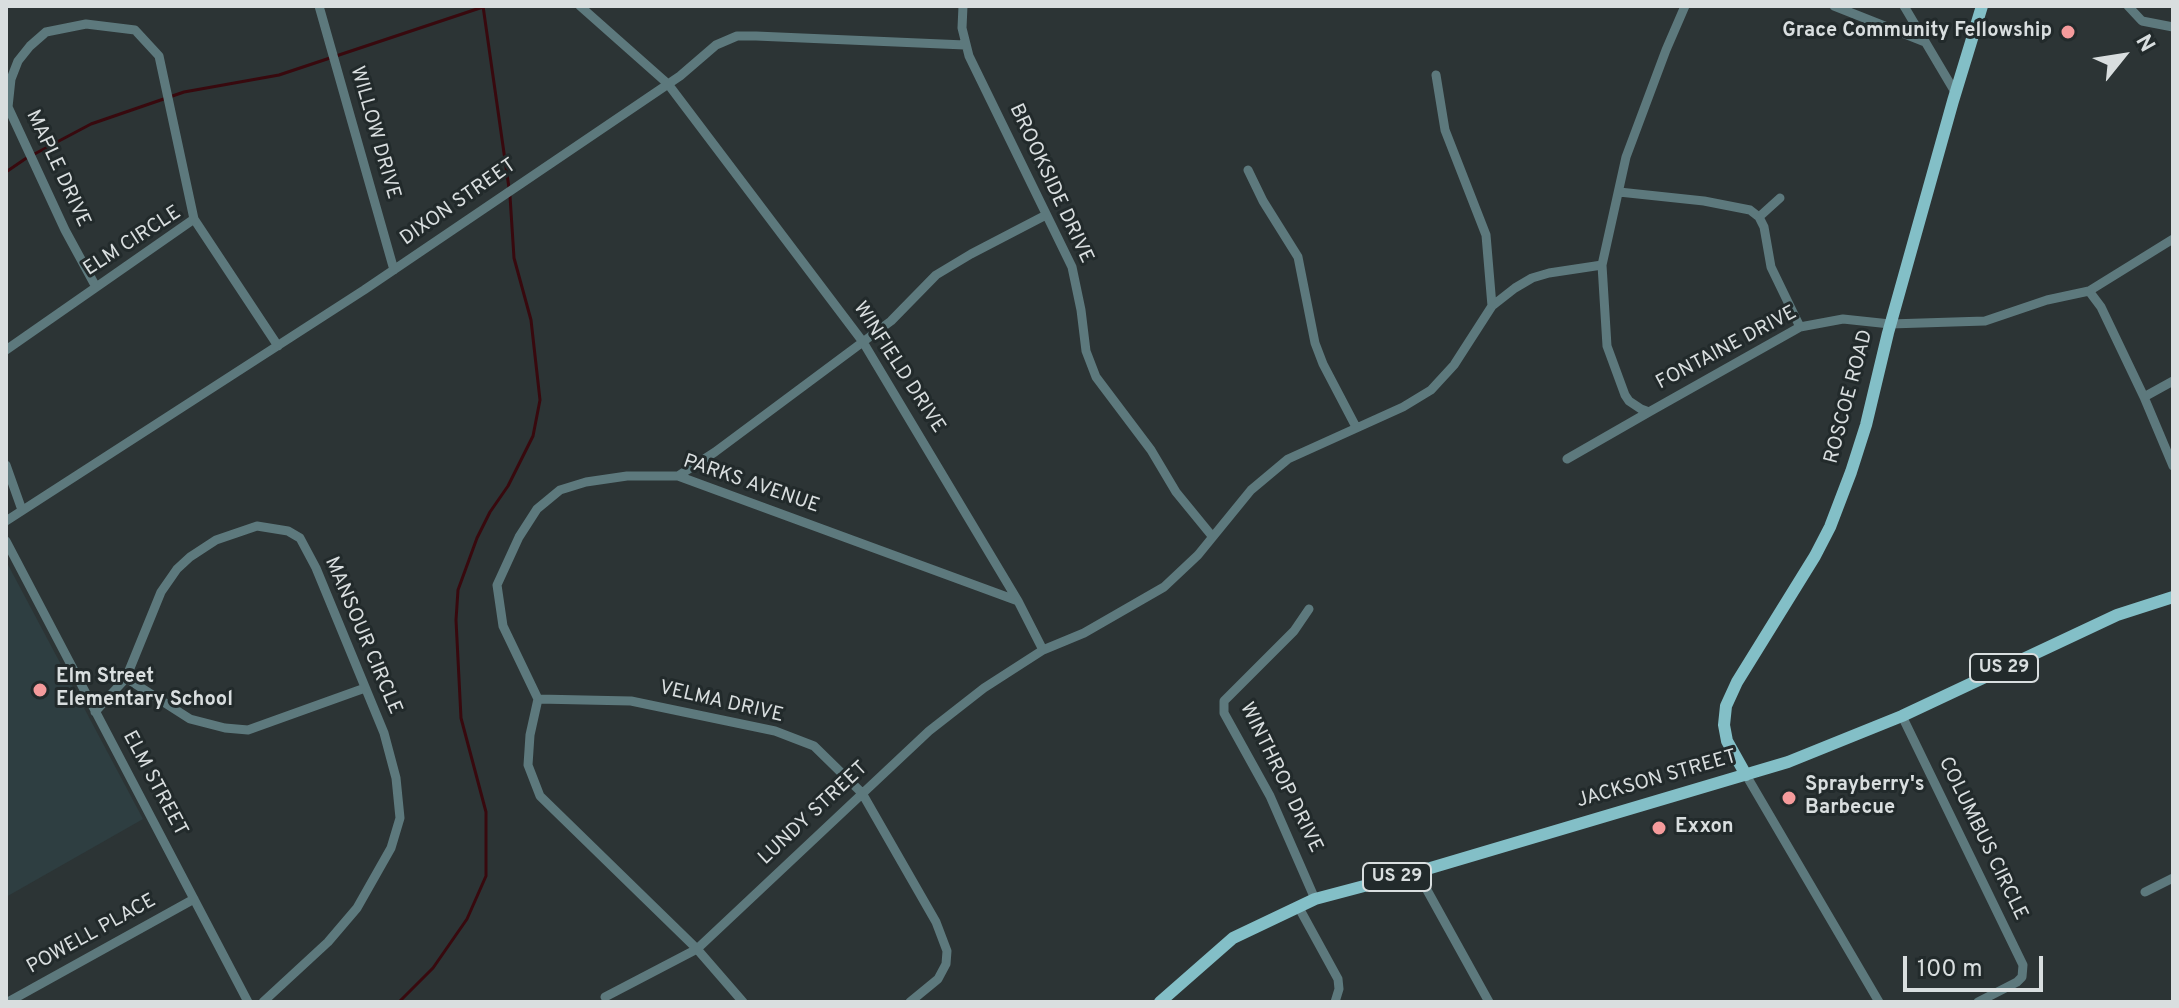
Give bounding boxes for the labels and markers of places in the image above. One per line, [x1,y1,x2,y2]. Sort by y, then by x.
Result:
place label: Grace Community Fellowship [1782,20,2052,44]
marker: Grace Community Fellowship [2059,23,2077,41]
place label: Elm Street Elementary School [56,666,233,713]
marker: Elm Street Elementary School [31,681,49,699]
place label: Sprayberry's Barbecue [1805,774,1925,821]
marker: Sprayberry's Barbecue [1780,789,1798,807]
place label: Exxon [1675,816,1734,840]
marker: Exxon [1650,819,1668,837]

